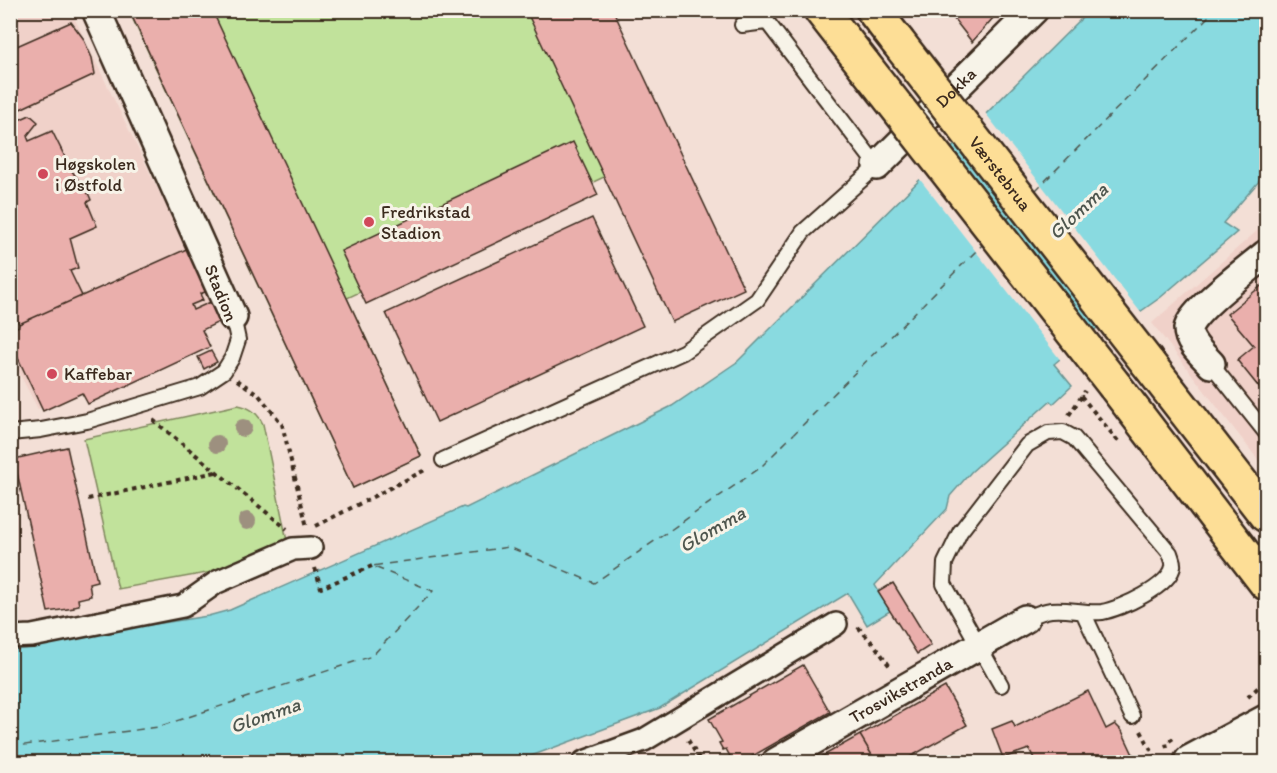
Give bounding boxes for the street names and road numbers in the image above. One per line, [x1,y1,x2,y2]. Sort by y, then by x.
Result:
street label: Dokka [931,63,981,113]
street label: Værstebrua [964,132,1037,216]
street label: Stadion [200,261,242,325]
street label: Trosvikstranda [845,652,957,729]

